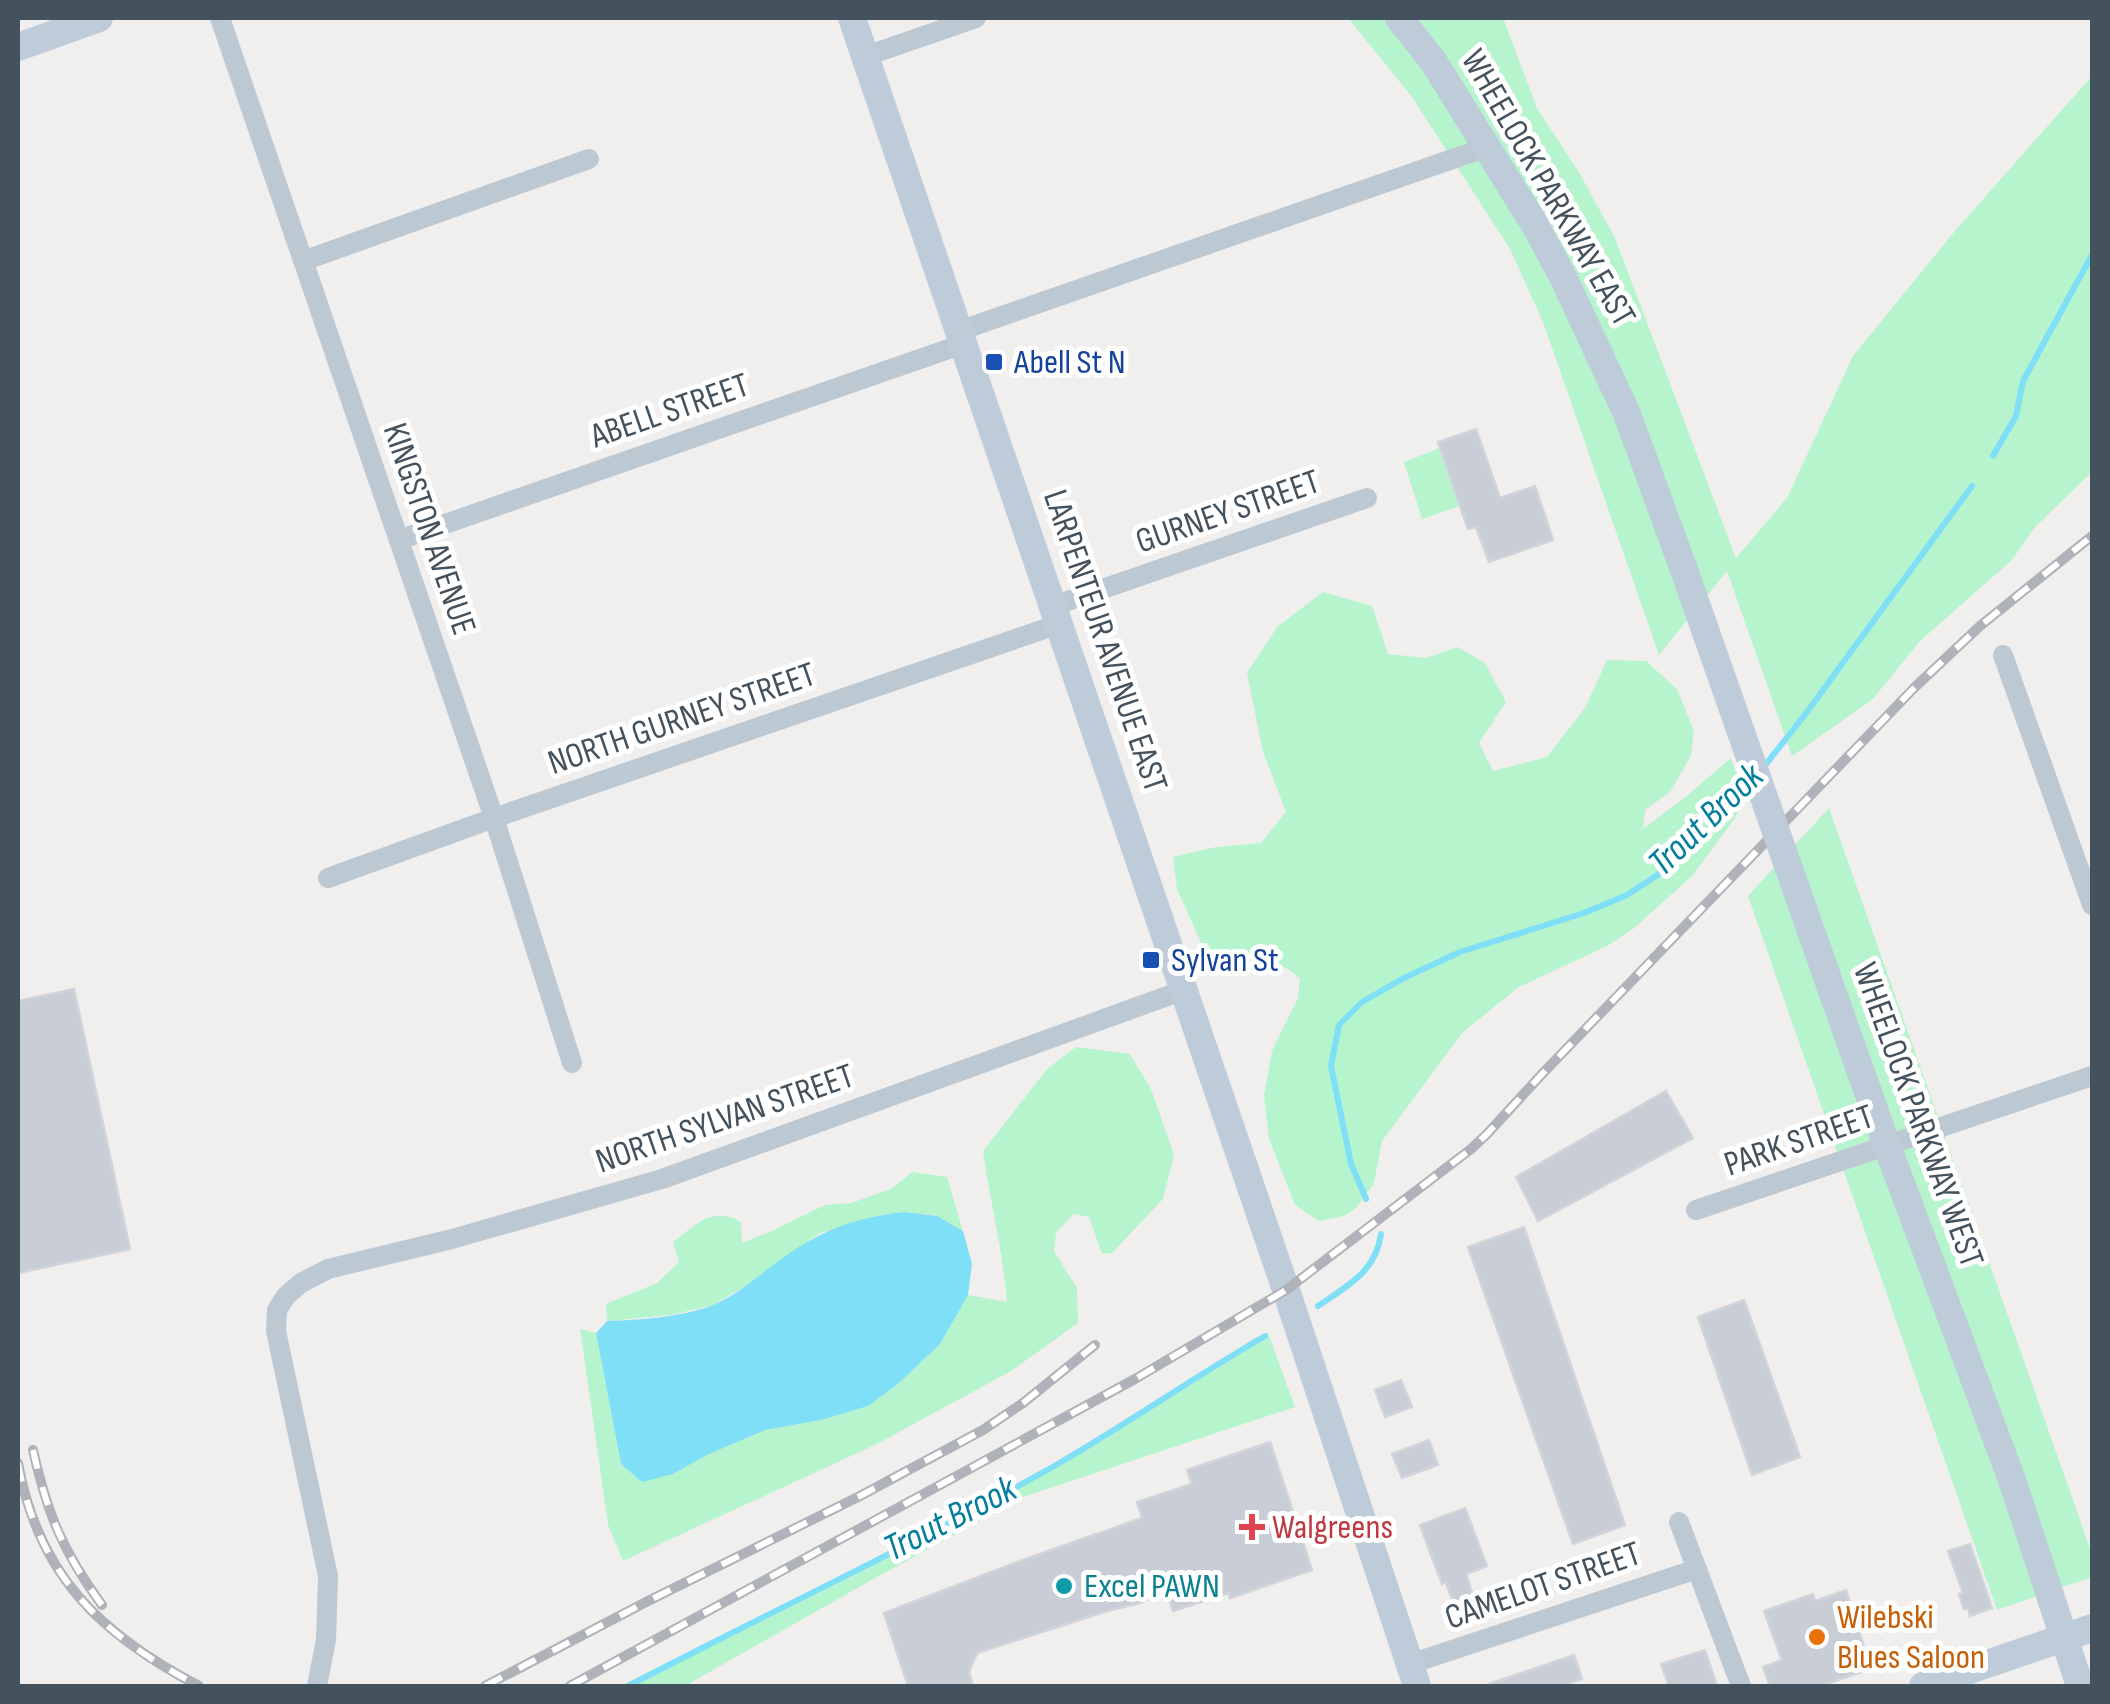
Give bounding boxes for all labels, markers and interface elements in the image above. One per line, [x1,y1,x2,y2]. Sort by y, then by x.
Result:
street label: WHEELOCK PARKWAY EAST [1451,42,1645,334]
place label: Abell St N [1013,341,1126,384]
marker: Abell St N [983,351,1005,373]
street label: ABELL STREET [584,364,755,458]
street label: KINGSTON AVENUE [373,418,485,640]
street label: GURNEY STREET [1130,460,1326,564]
street label: LARPENTEUR AVENUE EAST [1033,484,1177,798]
street label: NORTH GURNEY STREET [543,653,821,785]
water label: Trout Brook [1639,753,1774,886]
place label: Sylvan St [1171,939,1279,982]
marker: Sylvan St [1140,949,1162,971]
street label: WHEELOCK PARKWAY WEST [1843,957,1993,1273]
street label: NORTH SYLVAN STREET [590,1055,860,1183]
street label: PARK STREET [1719,1095,1879,1187]
water label: Trout Brook [876,1466,1025,1571]
place label: Walgreens [1272,1506,1393,1549]
marker: Walgreens [1241,1516,1263,1538]
street label: CAMELOT STREET [1439,1532,1647,1640]
place label: Excel PAWN [1084,1565,1220,1608]
marker: Excel PAWN [1053,1575,1075,1597]
place label: Wilebski Blues Saloon [1837,1596,1985,1679]
marker: Wilebski Blues Saloon [1806,1626,1828,1648]

